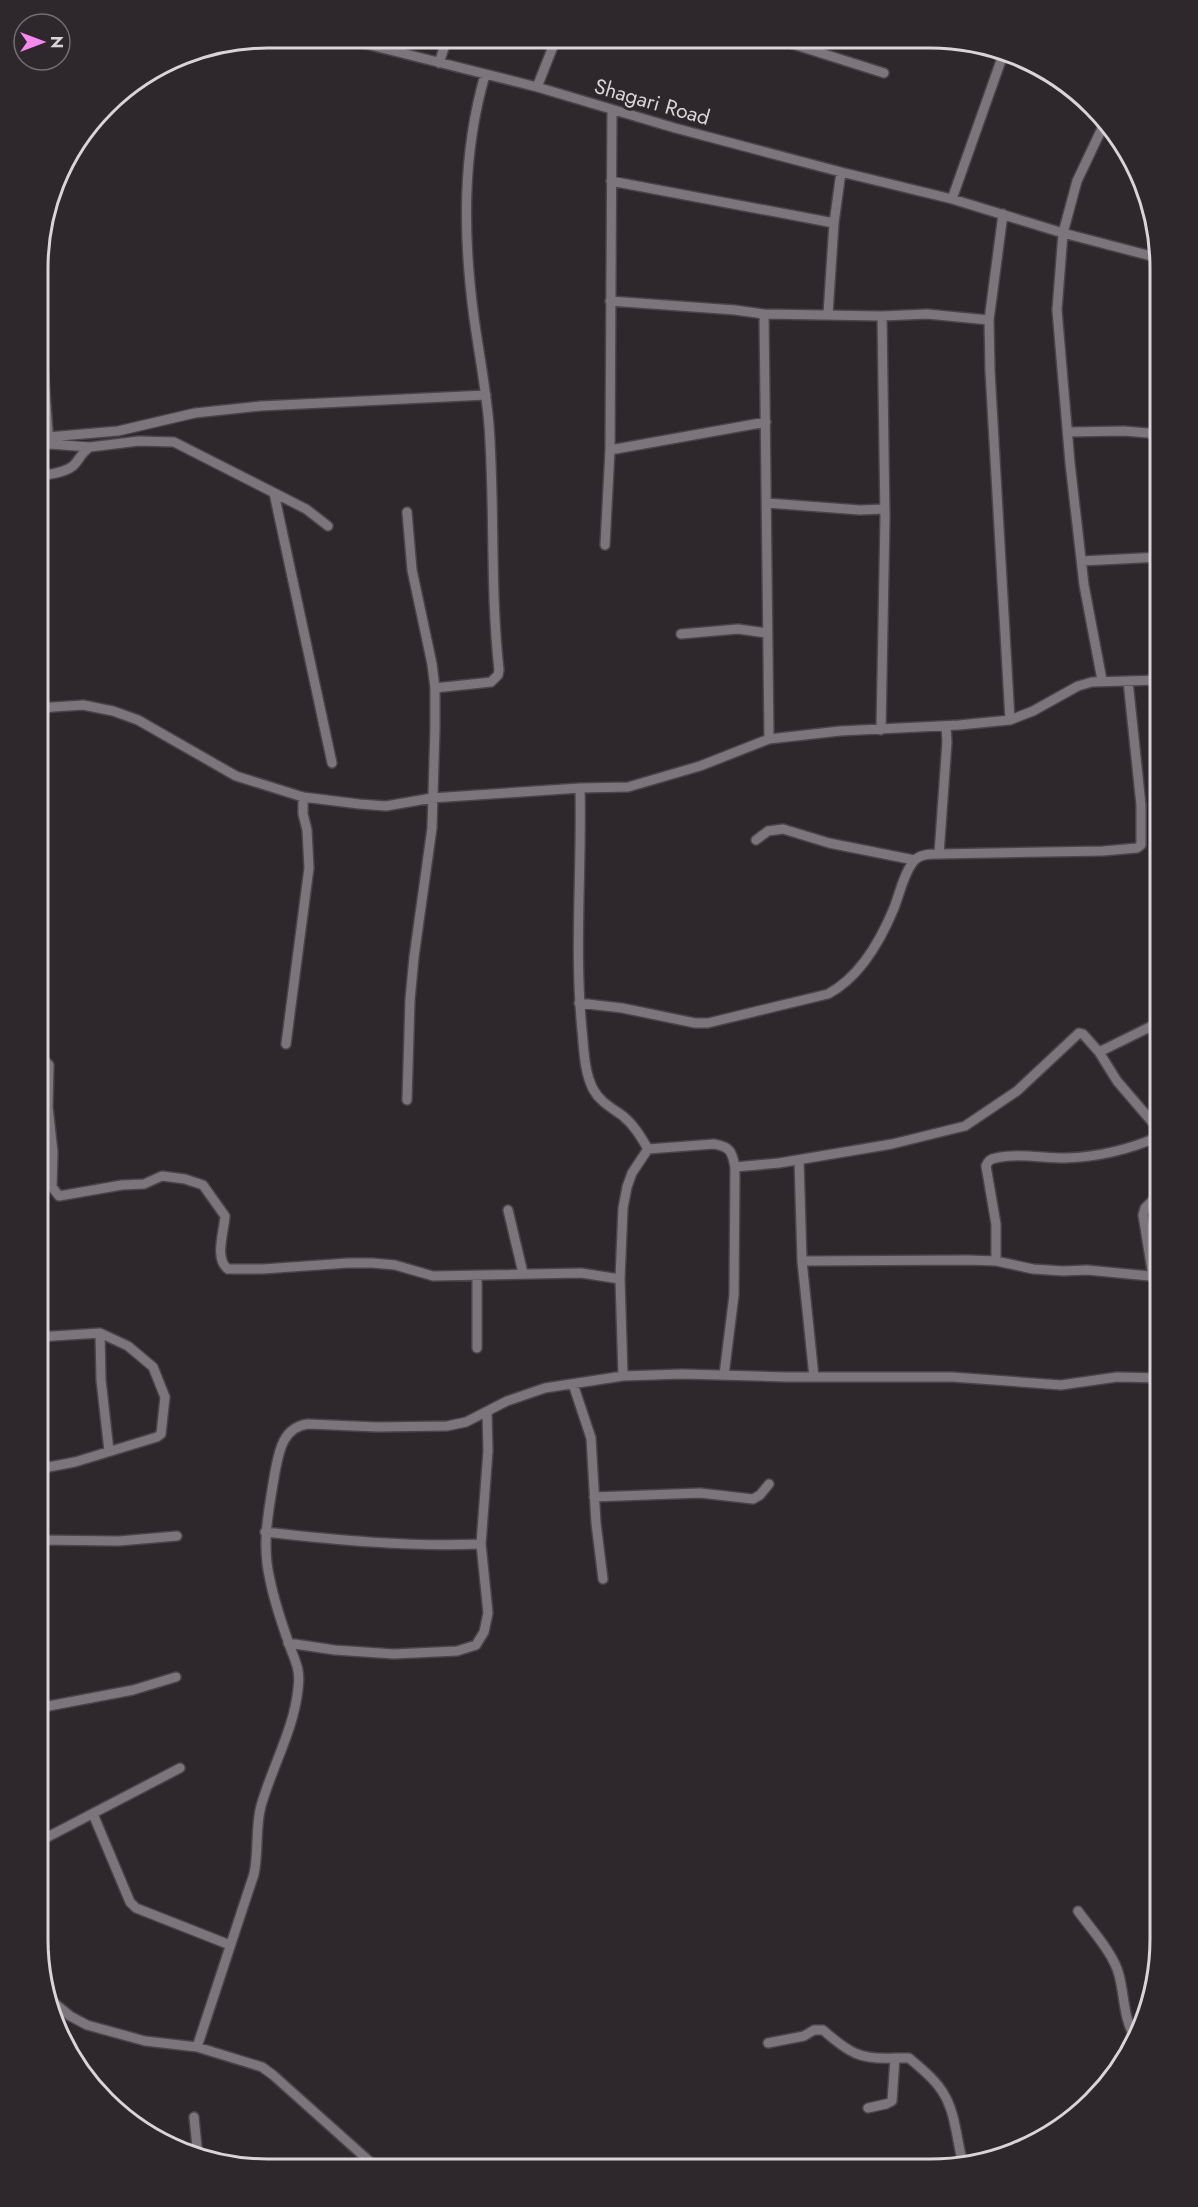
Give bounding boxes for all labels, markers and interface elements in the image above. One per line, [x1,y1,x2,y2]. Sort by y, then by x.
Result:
north arrow [12,12,72,72]
text: N [45,36,68,48]
street label: Shagari Road [591,71,713,133]

